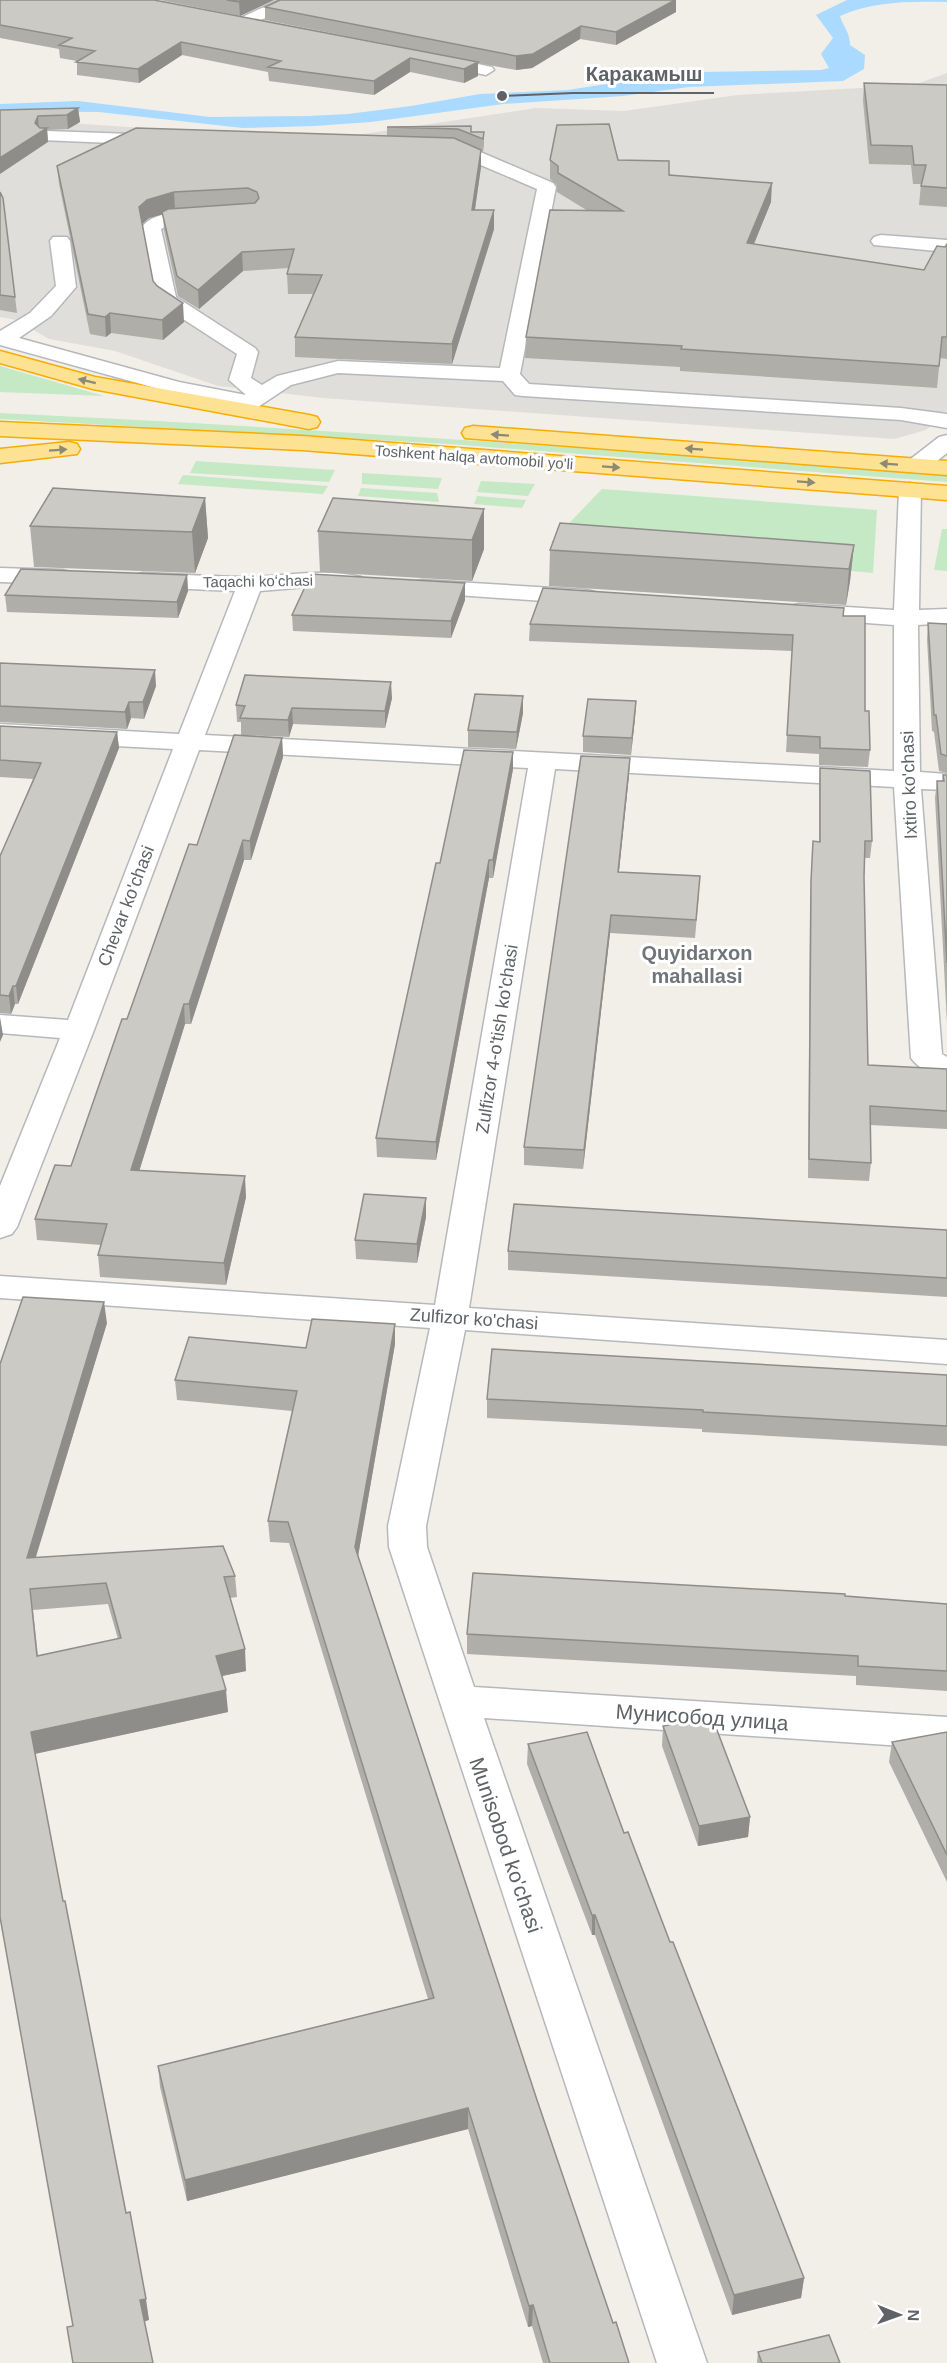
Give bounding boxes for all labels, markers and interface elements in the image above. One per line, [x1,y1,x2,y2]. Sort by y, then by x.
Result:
callout: Каракамыш [573,55,714,93]
text: Каракамыш [586,63,702,85]
one-way arrow [77,375,96,385]
one-way arrow [490,431,509,440]
street label: Toshkent halqa avtomobil yo'li [374,442,574,472]
one-way arrow [49,445,68,455]
one-way arrow [685,445,704,454]
one-way arrow [879,459,898,468]
one-way arrow [602,462,621,472]
one-way arrow [796,477,815,486]
street label: Taqachi koʻchasi [203,572,313,590]
street label: Ixtiro ko'chasi [897,730,921,840]
street label: Chevar ko'chasi [94,843,158,969]
district label: Quyidarxon mahallasi [641,942,753,987]
street label: Zulfizor 4-o'tish ko'chasi [472,943,522,1135]
street label: Zulfizor ko'chasi [409,1305,539,1333]
street label: Мунисобод улица [615,1699,789,1735]
street label: Munisobod ko'chasi [465,1754,547,1936]
north arrow [869,2285,929,2345]
text: N [905,2309,922,2321]

